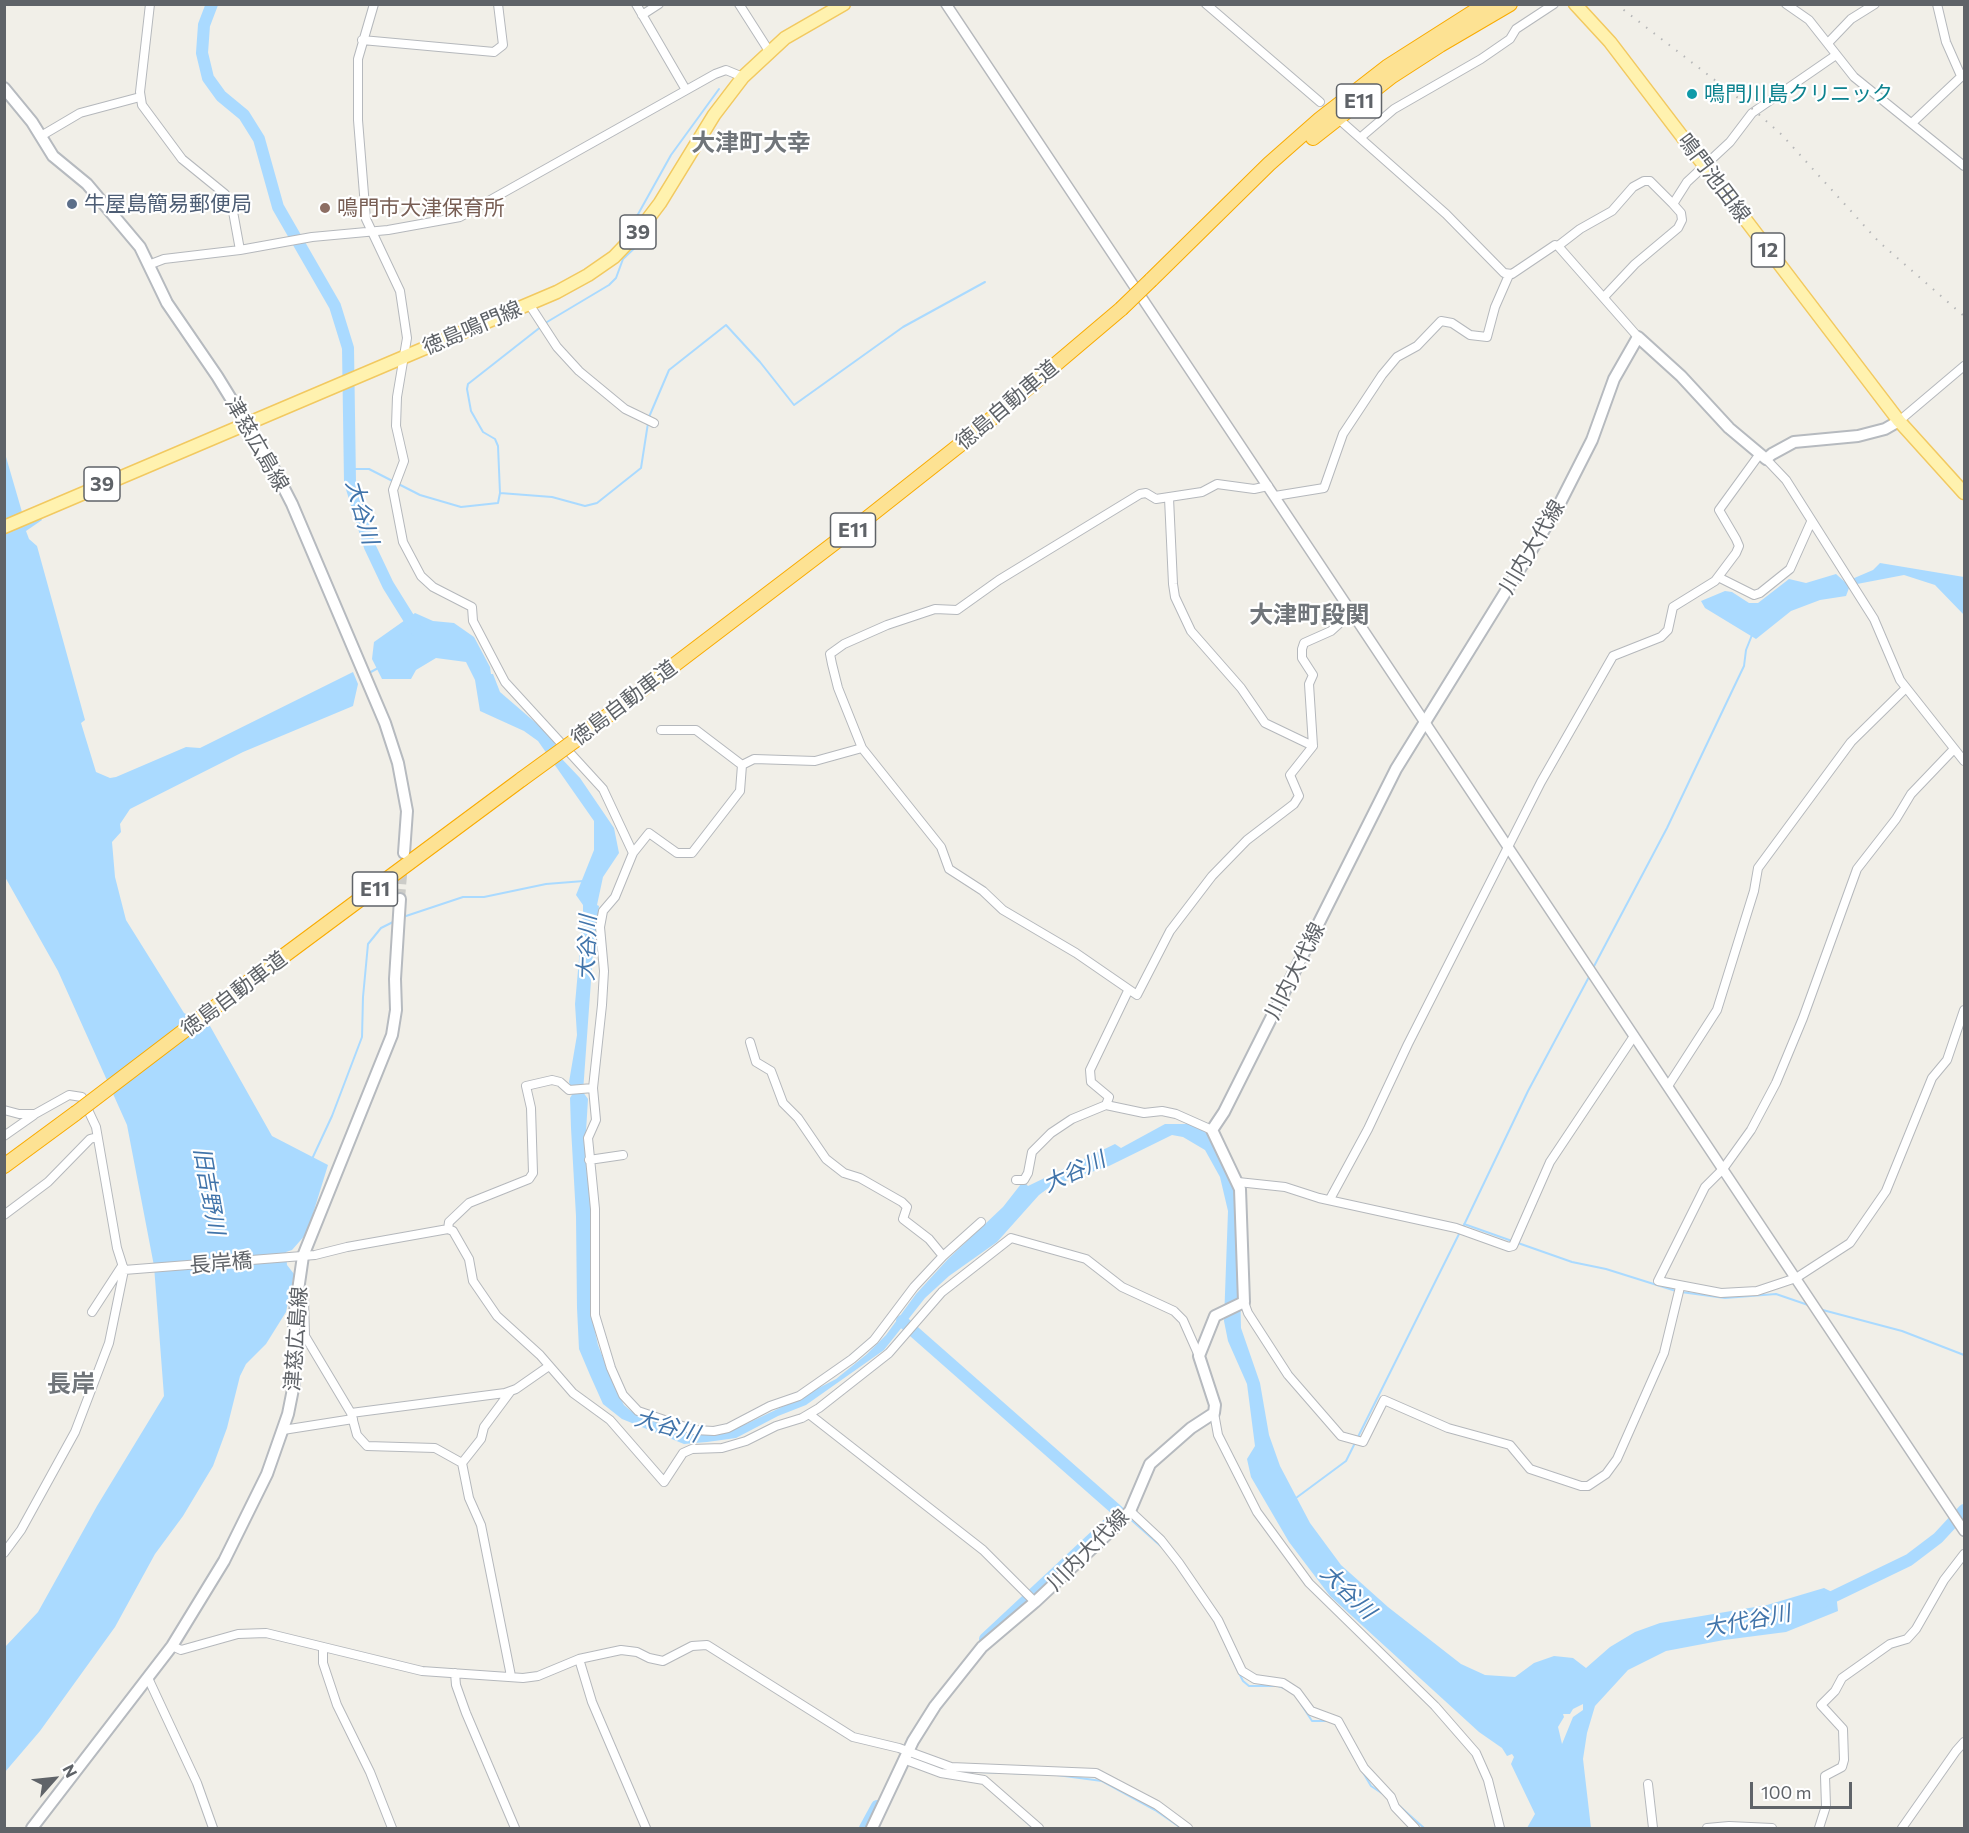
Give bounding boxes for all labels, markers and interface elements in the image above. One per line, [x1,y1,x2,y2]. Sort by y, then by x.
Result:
place label: 鳴門川島クリニック [1704,81,1893,107]
road number: E11 [1336,84,1382,118]
marker: 鳴門川島クリニック [1685,87,1699,101]
street label: 鳴門池田線 [1672,128,1756,228]
district label: 大津町大幸 [691,129,811,157]
place label: 牛屋島簡易郵便局 [84,191,252,217]
place label: 鳴門市大津保育所 [337,195,505,221]
marker: 牛屋島簡易郵便局 [65,197,79,211]
marker: 鳴門市大津保育所 [318,201,332,215]
road number: 39 [620,215,656,249]
road number: 12 [1752,233,1784,267]
street label: 徳島鳴門線 [419,296,525,360]
street label: 徳島自動車道 [951,355,1063,455]
street label: 津慈広島線 [220,392,294,496]
road number: 39 [84,467,120,501]
water label: 大谷川 [340,477,384,547]
street label: 川内大代線 [1494,496,1570,598]
road number: E11 [830,513,876,547]
district label: 大津町段関 [1249,601,1369,629]
street label: 徳島自動車道 [566,655,682,751]
road number: E11 [352,872,398,906]
water label: 大谷川 [573,915,601,981]
street label: 川内大代線 [1260,919,1330,1023]
street label: 徳島自動車道 [176,946,292,1042]
water label: 旧吉野川 [188,1145,230,1237]
water label: 大谷川 [1039,1146,1109,1198]
street label: 長岸橋 [189,1248,253,1278]
street label: 津慈広島線 [280,1286,312,1392]
district label: 長岸 [47,1370,95,1398]
water label: 大谷川 [632,1405,702,1447]
street label: 川内大代線 [1042,1504,1134,1596]
water label: 大谷川 [1315,1560,1381,1624]
water label: 大代谷川 [1701,1600,1793,1642]
north arrow [24,1749,84,1809]
text: N [59,1761,82,1780]
scale bar [1753,1770,1855,1808]
text: 100 m [1761,1781,1811,1803]

